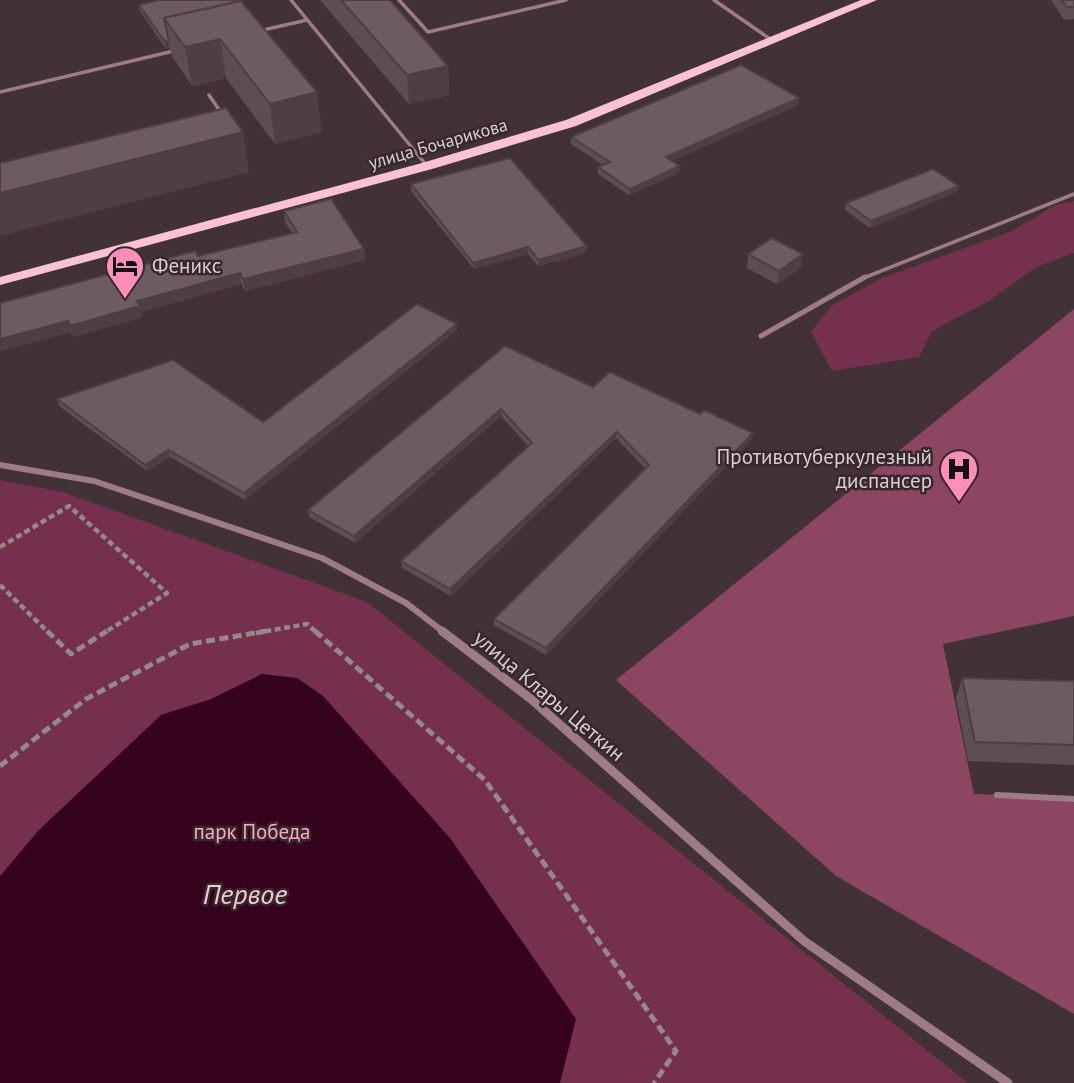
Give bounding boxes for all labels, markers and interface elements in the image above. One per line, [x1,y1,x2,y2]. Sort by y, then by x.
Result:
street label: улица Бочарикова [366,113,510,174]
hotel icon: Феникс [104,245,146,300]
place label: Феникс [152,252,221,279]
place label: Противотуберкулезный диспансер [717,443,932,494]
hospital icon: Противотуберкулезный диспансер [938,448,980,503]
street label: улица Клары Цеткин [468,624,631,767]
park label: парк Победa [194,818,311,845]
water label: Первое [203,875,287,912]

